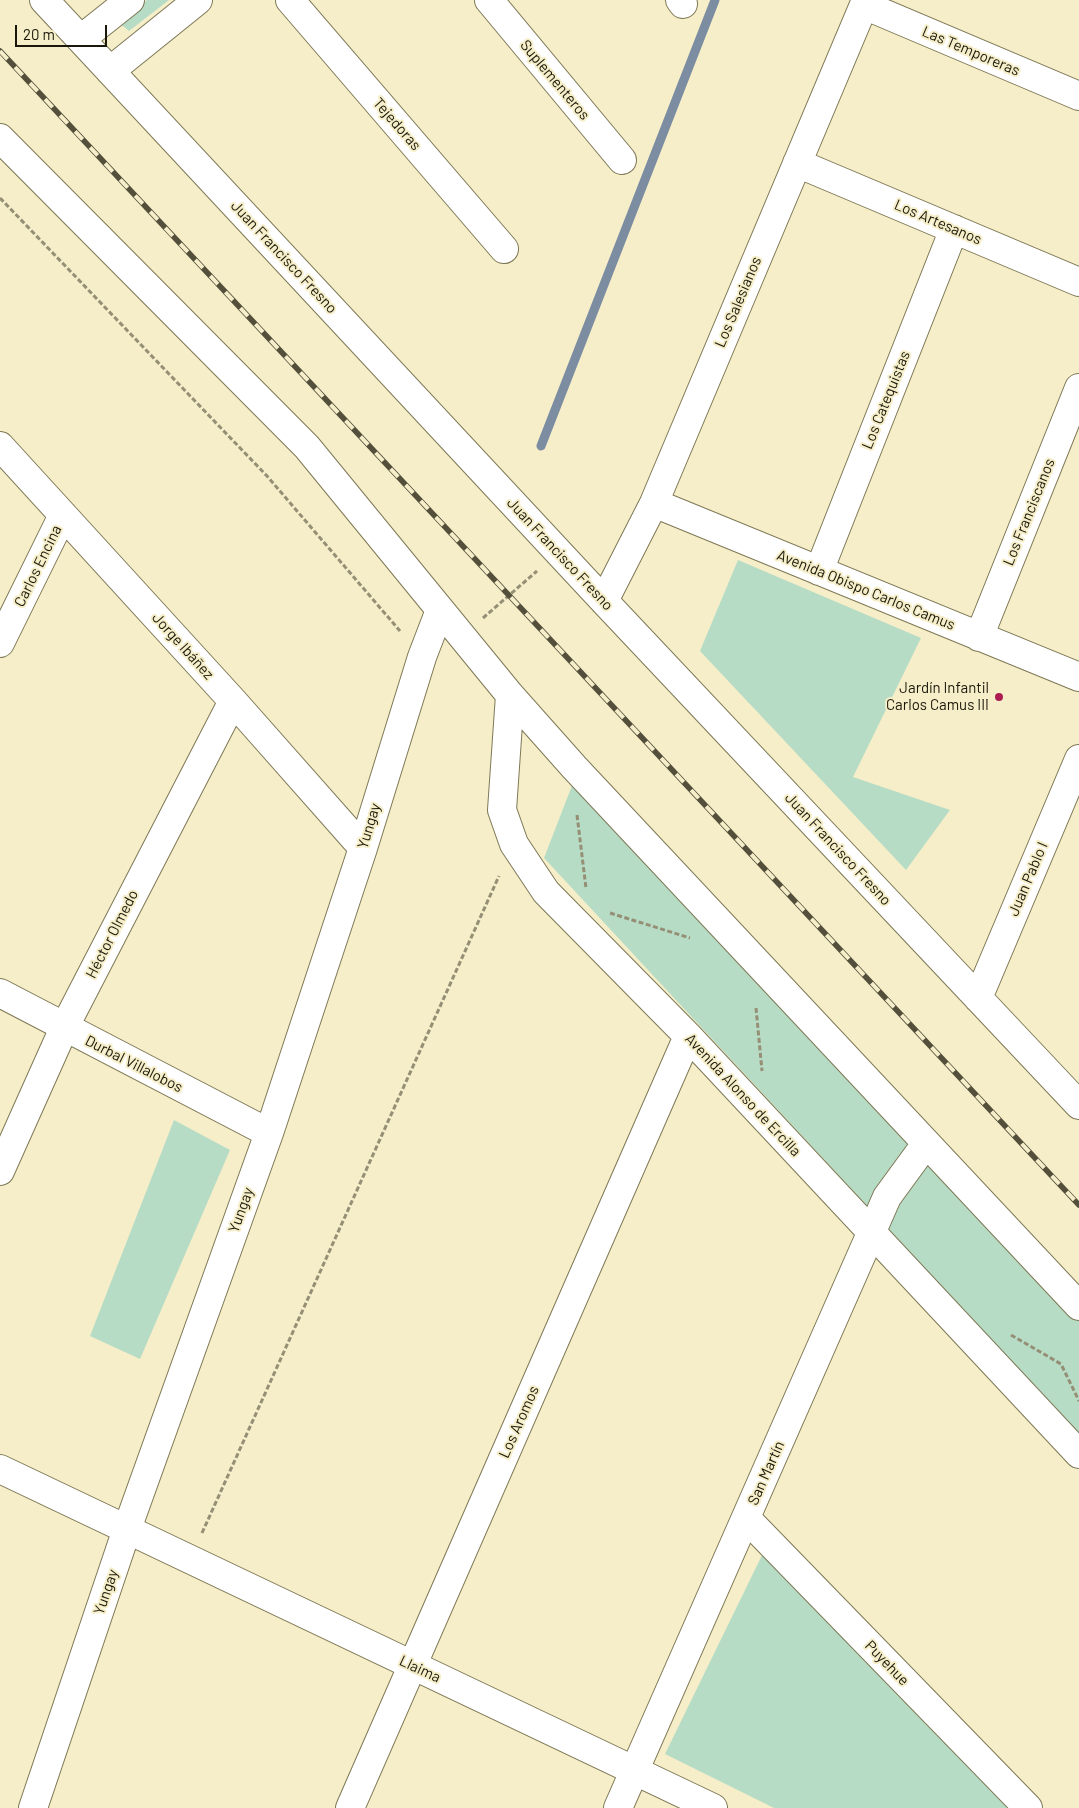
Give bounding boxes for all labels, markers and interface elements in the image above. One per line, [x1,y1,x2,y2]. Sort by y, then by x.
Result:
scale bar [18,15,110,47]
street label: Las Temporeras [919,22,1023,80]
text: 20 m [23,25,55,43]
street label: Suplementeros [516,36,594,124]
street label: Tejedoras [369,94,425,154]
street label: Los Artesanos [892,196,984,248]
street label: Juan Francisco Fresno [227,197,341,317]
street label: Los Salesianos [711,254,765,350]
street label: Los Catequistas [858,348,914,452]
street label: Los Franciscanos [999,456,1059,568]
street label: Juan Francisco Fresno [503,494,617,614]
street label: Carlos Encina [11,522,65,610]
street label: Avenida Obispo Carlos Camus [774,546,958,634]
street label: Jorge Ibáñez [148,609,218,683]
place label: Jardín Infantil Carlos Camus III [886,679,989,714]
marker: Jardín Infantil Carlos Camus III [993,691,1005,703]
street label: Juan Francisco Fresno [781,789,895,909]
street label: Yungay [354,801,384,851]
street label: Juan Pablo I [1004,839,1052,919]
street label: Héctor Olmedo [82,887,142,981]
street label: Avenida Alonso de Ercilla [681,1030,805,1160]
street label: Durbal Villalobos [82,1032,186,1096]
street label: Yungay [225,1185,257,1235]
street label: Los Aromos [495,1383,543,1461]
street label: San Martín [744,1438,788,1508]
street label: Yungay [90,1567,122,1617]
street label: Puyehue [861,1637,913,1689]
street label: Llaima [396,1652,444,1686]

